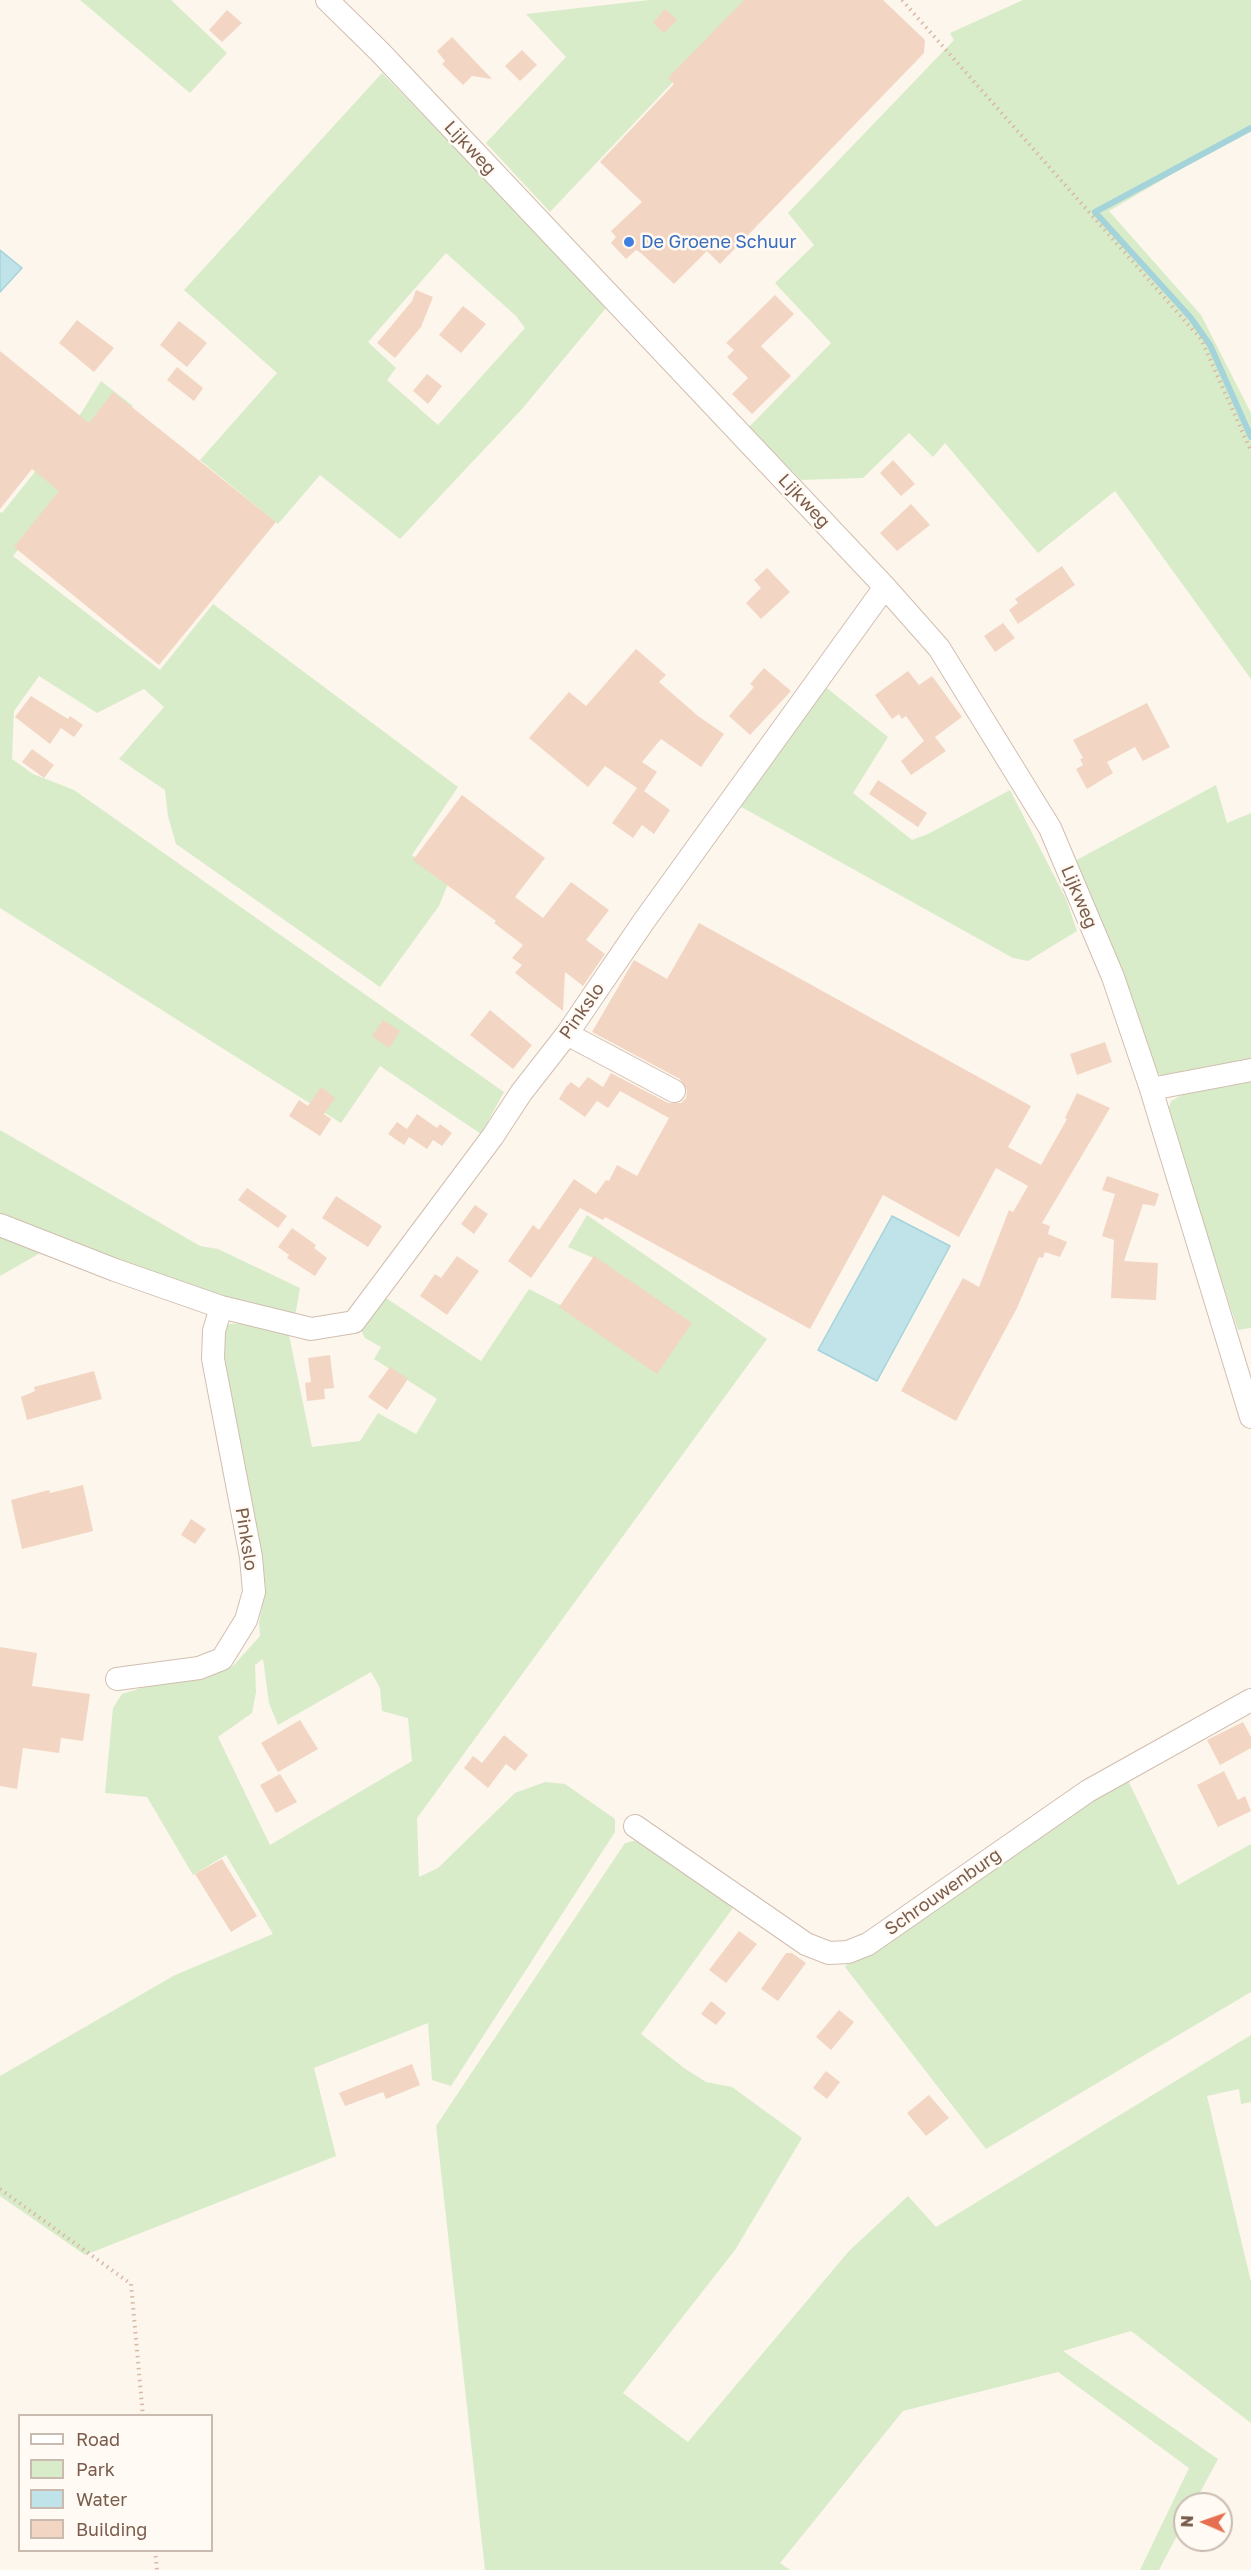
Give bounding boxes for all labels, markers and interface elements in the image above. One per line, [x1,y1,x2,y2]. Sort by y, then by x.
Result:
street label: Lijkweg [440,116,500,180]
place label: De Groene Schuur [641,231,797,253]
marker: De Groene Schuur [622,235,636,249]
street label: Lijkweg [774,469,834,533]
street label: Lijkweg [1056,862,1102,932]
street label: Pinkslo [555,979,609,1043]
street label: Pinkslo [230,1506,262,1572]
street label: Schrouwenburg [881,1844,1005,1940]
legend [18,2414,213,2552]
text: Road [76,2428,120,2450]
text: Park [76,2458,115,2480]
text: Water [76,2488,127,2510]
north arrow [1173,2492,1233,2552]
text: N [1177,2515,1197,2528]
text: Building [76,2518,147,2540]

